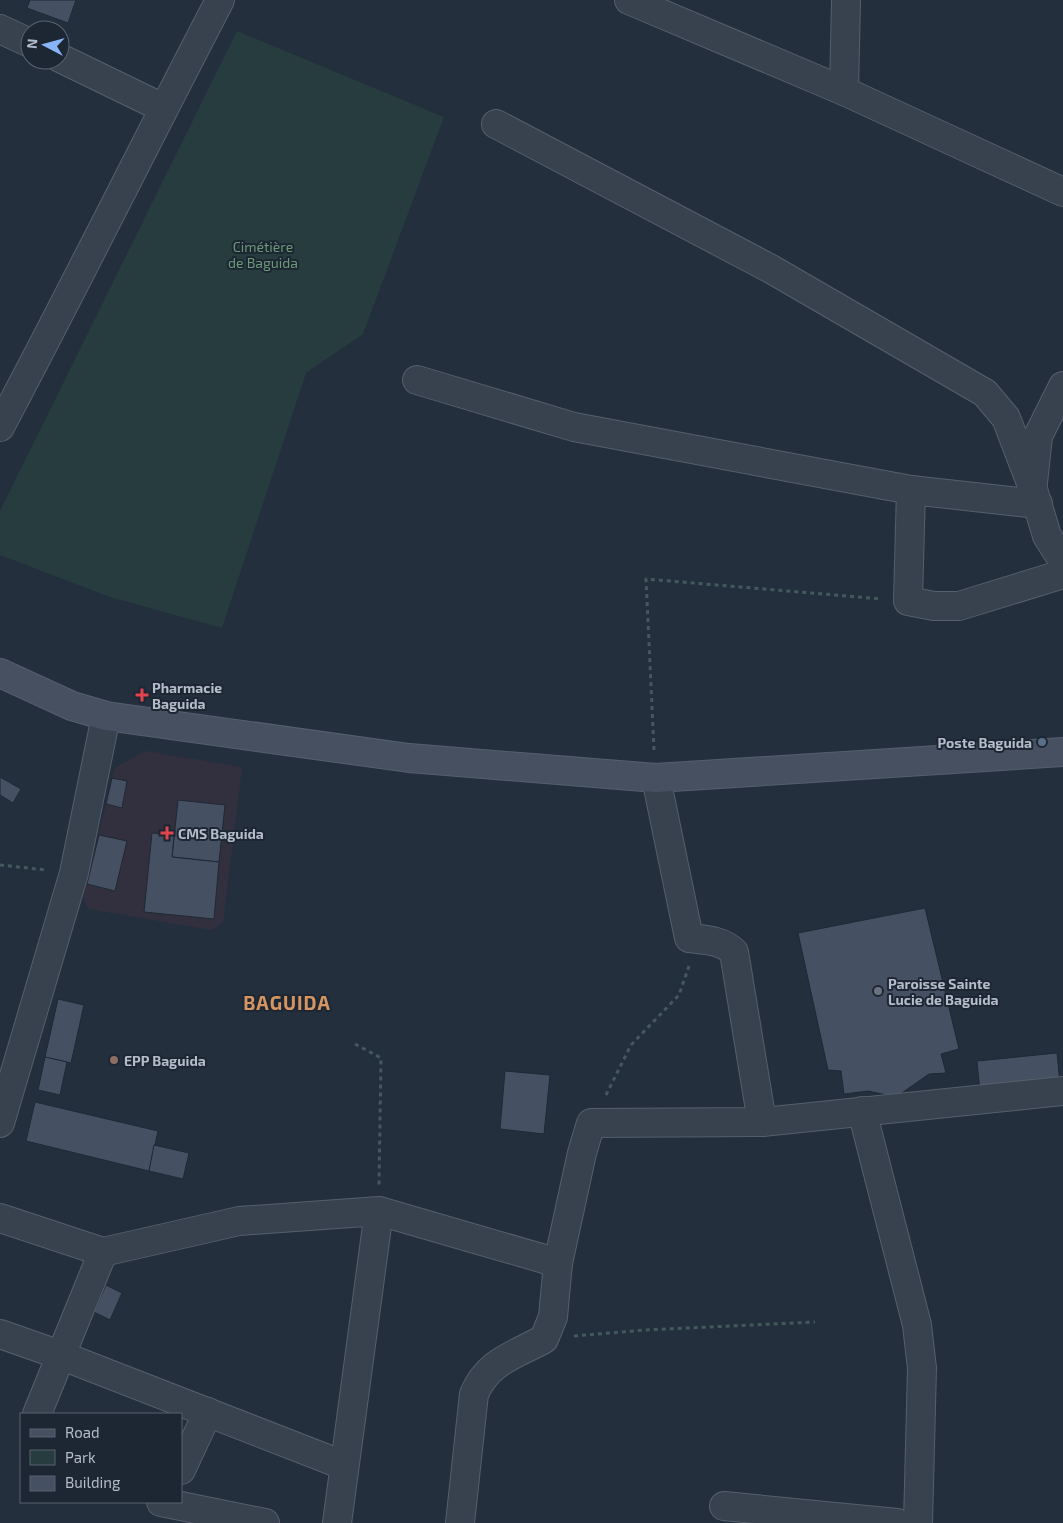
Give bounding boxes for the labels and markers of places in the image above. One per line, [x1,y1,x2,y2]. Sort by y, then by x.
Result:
place label: Pharmacie Baguida [152,679,222,712]
marker: Pharmacie Baguida [136,689,148,701]
place label: Poste Baguida [937,734,1032,751]
marker: Poste Baguida [1036,736,1048,748]
place label: CMS Baguida [178,825,264,842]
marker: CMS Baguida [160,826,174,840]
place label: Paroisse Sainte Lucie de Baguida [888,975,999,1008]
marker: Paroisse Sainte Lucie de Baguida [872,985,884,997]
place label: EPP Baguida [124,1052,206,1069]
marker: EPP Baguida [108,1054,120,1066]

